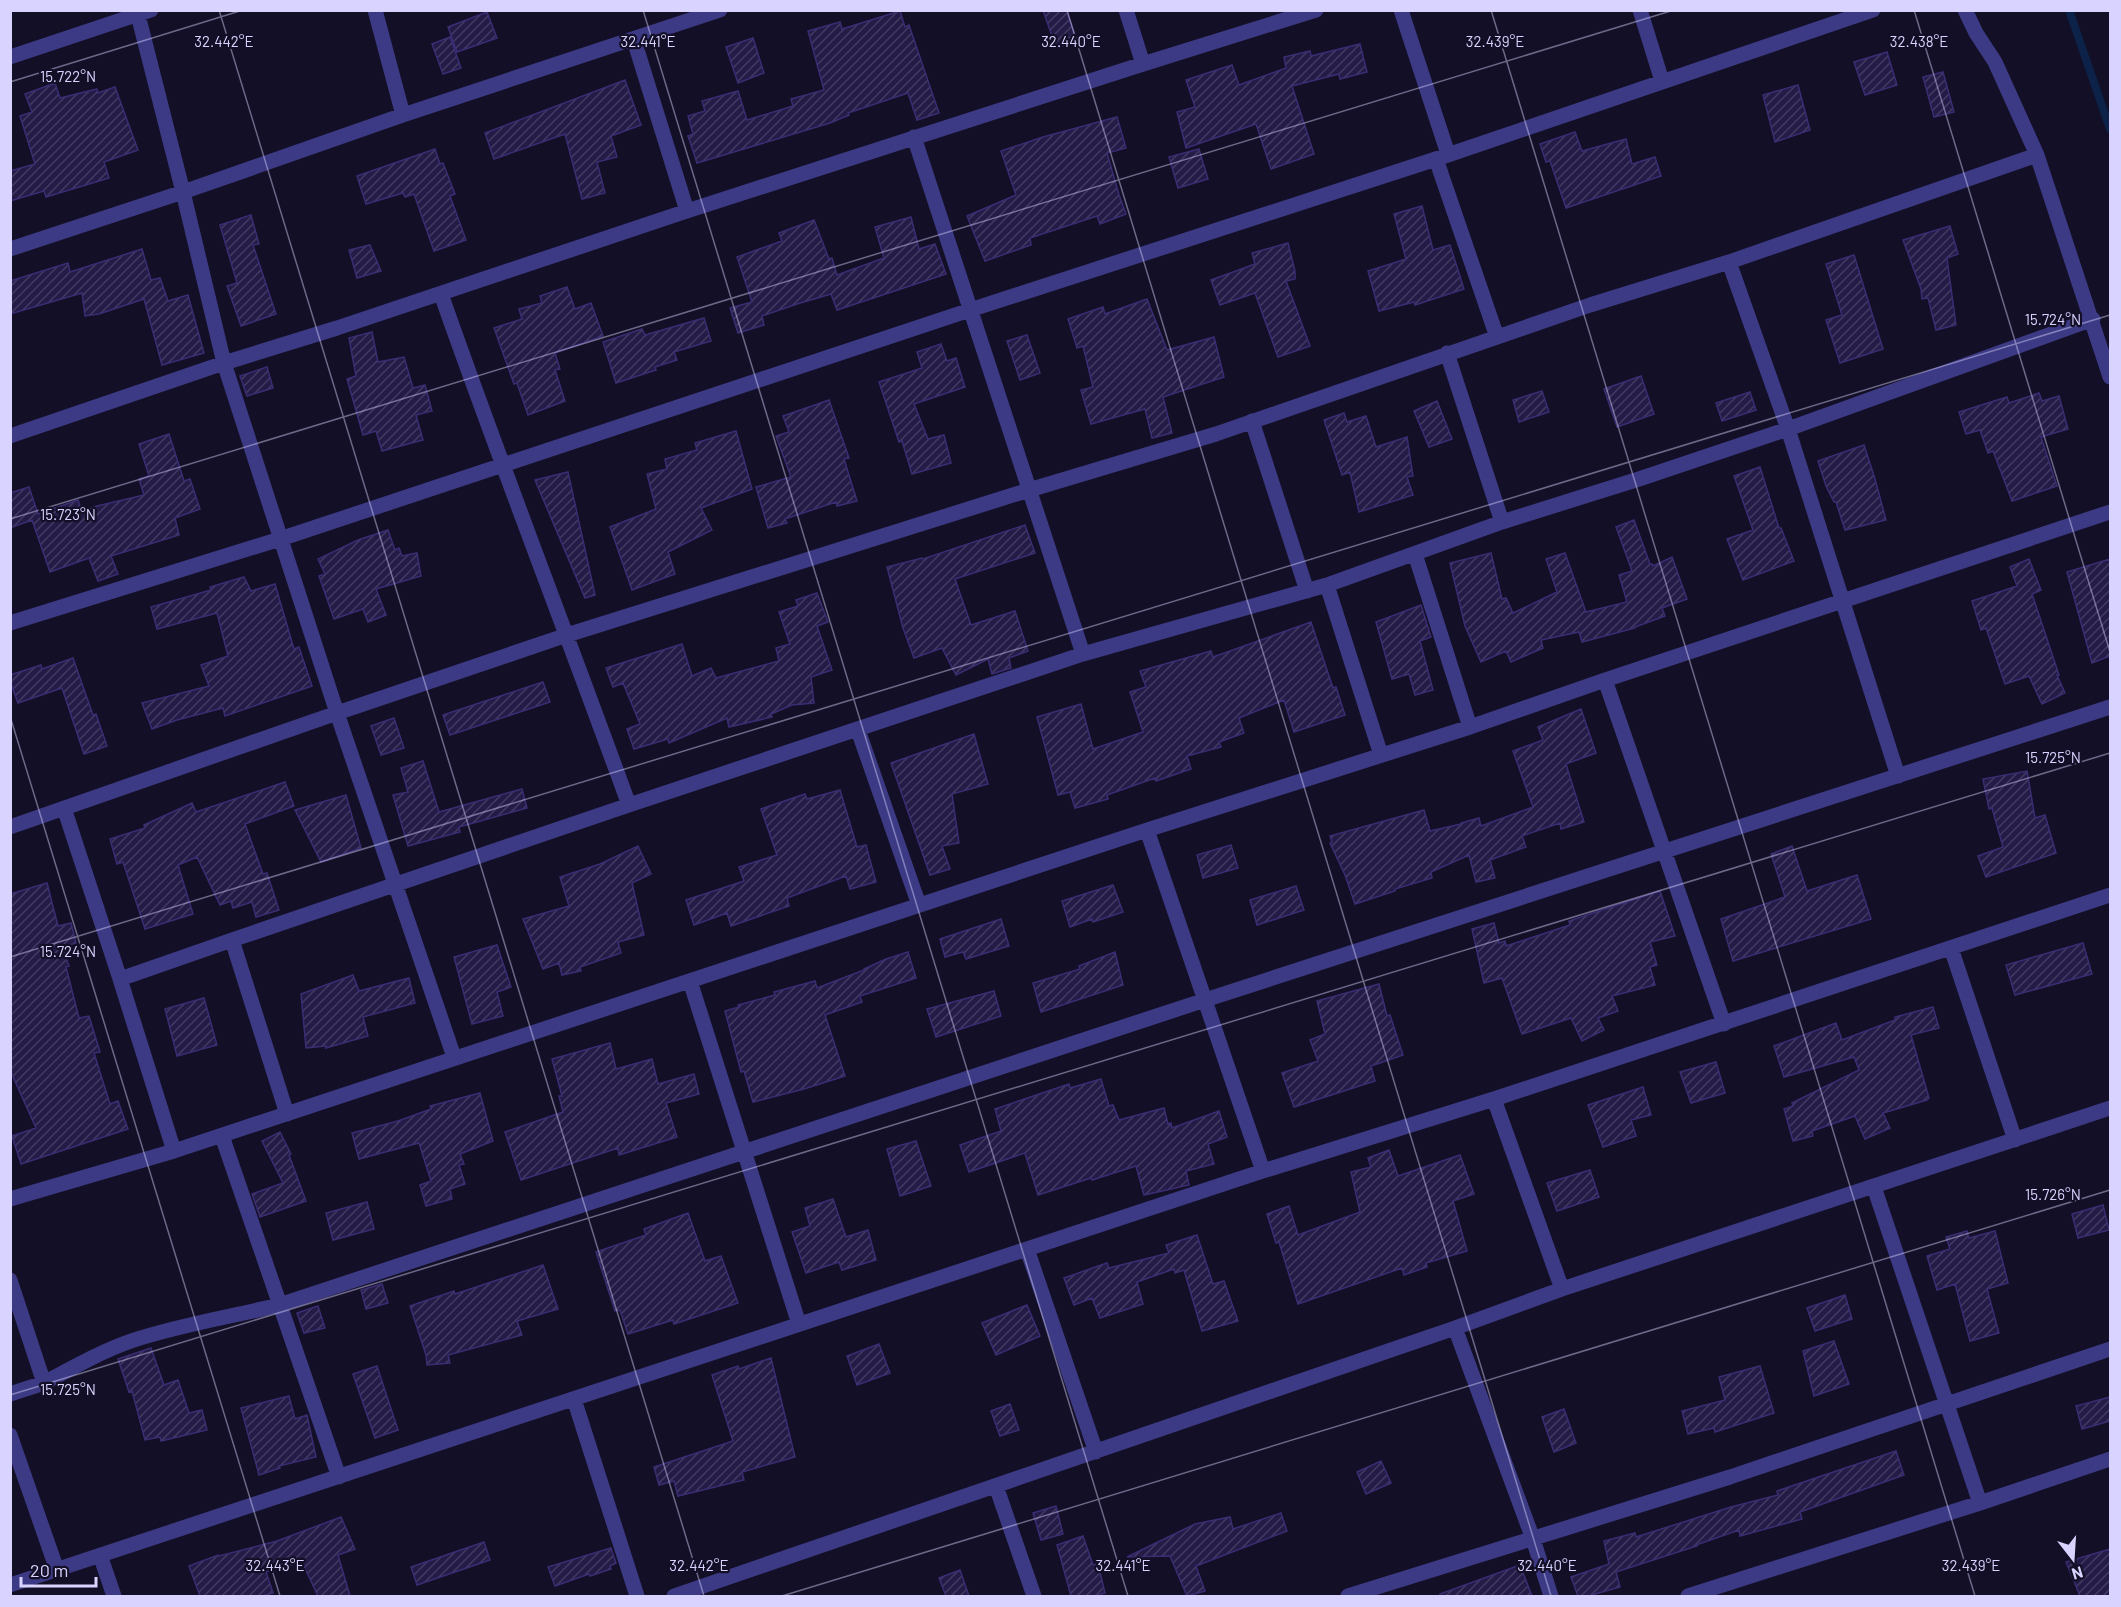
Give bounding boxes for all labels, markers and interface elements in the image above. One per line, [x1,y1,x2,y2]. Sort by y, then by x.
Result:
text: 32.442°E [194,32,254,50]
text: 32.441°E [620,32,676,50]
text: 32.440°E [1041,32,1101,50]
text: 32.439°E [1466,32,1524,50]
text: 32.438°E [1890,32,1948,50]
text: 15.722°N [40,67,96,85]
text: 15.724°N [2025,310,2081,328]
text: 15.723°N [40,505,96,523]
text: 15.725°N [2025,748,2081,766]
text: 15.724°N [40,942,96,960]
text: 15.726°N [2025,1185,2081,1203]
text: 15.725°N [40,1380,96,1398]
north arrow [2043,1529,2103,1589]
scale bar [21,1550,96,1588]
text: 32.443°E [246,1556,304,1574]
text: 32.442°E [669,1556,729,1574]
text: 32.441°E [1095,1556,1151,1574]
text: 32.440°E [1517,1556,1577,1574]
text: 32.439°E [1942,1556,2000,1574]
text: 20 m [30,1559,68,1581]
text: N [2070,1563,2085,1584]

